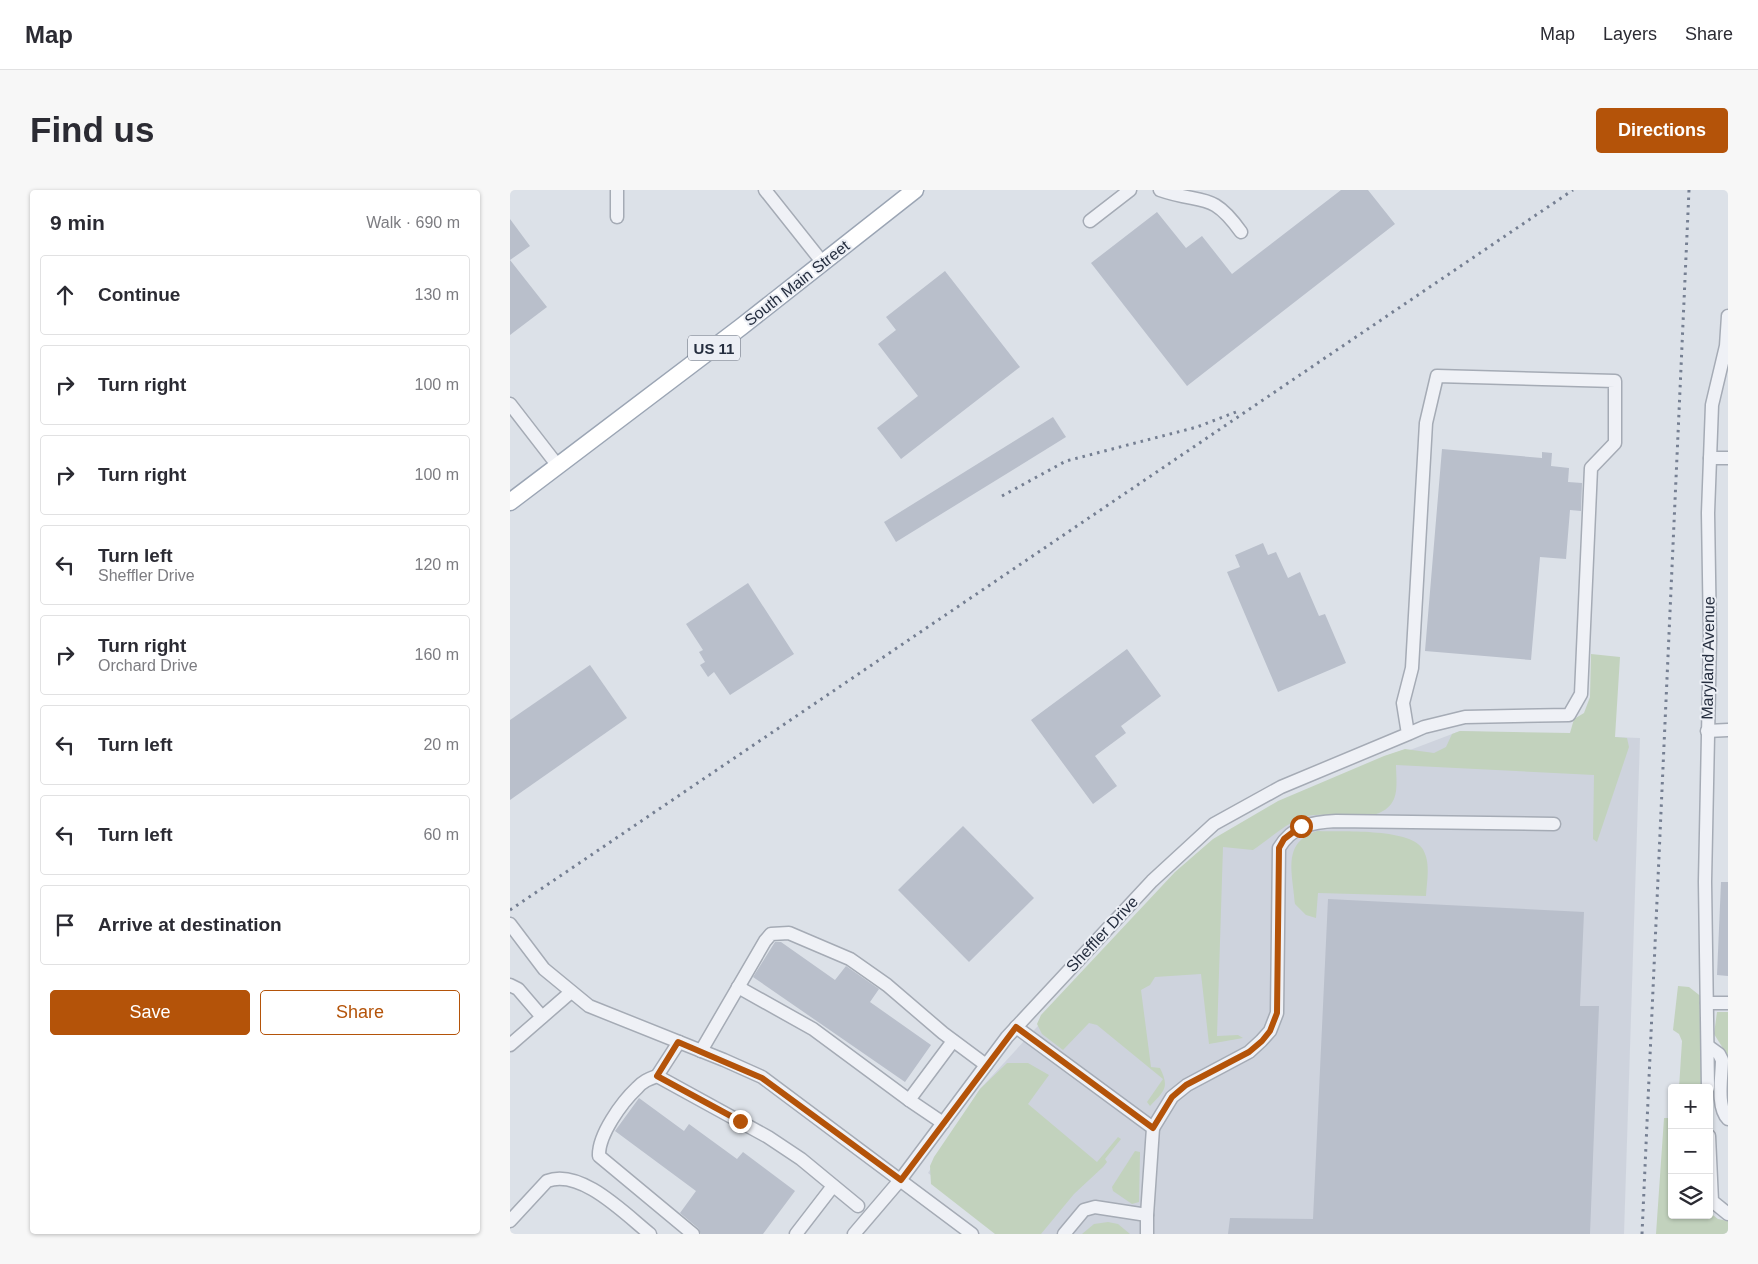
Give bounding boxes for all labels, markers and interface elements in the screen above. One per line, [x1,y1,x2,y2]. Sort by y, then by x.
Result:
text: Map [25,21,73,48]
text: Map [1540,24,1575,44]
text: Layers [1603,24,1657,44]
text: Share [1685,24,1733,44]
button: Directions [1596,108,1728,153]
text: Find us [30,110,154,149]
text: 9 min [50,211,105,234]
text: Walk · 690 m [366,214,460,231]
street label: South Main Street [741,237,853,329]
icon: ahead [51,281,79,309]
text: Continue [98,284,180,305]
text: 130 m [415,286,459,303]
road number: US 11 [688,336,740,360]
icon: right [51,371,79,399]
text: Turn right [98,374,186,395]
text: 100 m [415,376,459,393]
icon: right [51,461,79,489]
text: Turn right [98,464,186,485]
text: 100 m [415,466,459,483]
text: Turn left [98,545,173,566]
icon: left [51,551,79,579]
text: 120 m [415,556,459,573]
text: Sheffler Drive [98,567,195,584]
street label: Maryland Avenue [1698,596,1718,720]
text: Turn right [98,635,186,656]
icon: right [51,641,79,669]
text: 160 m [415,646,459,663]
text: Orchard Drive [98,657,198,674]
icon: left [51,731,79,759]
text: Turn left [98,734,173,755]
text: 20 m [423,736,459,753]
route start [1290,815,1313,838]
icon: left [51,821,79,849]
text: Turn left [98,824,173,845]
text: 60 m [423,826,459,843]
street label: Sheffler Drive [1063,893,1141,975]
icon: arrive [51,911,79,939]
text: Arrive at destination [98,914,282,935]
button: Save [50,990,250,1035]
button: Share [260,990,460,1035]
map controls [1668,1084,1713,1219]
button: + [1668,1084,1713,1129]
route end [729,1110,752,1133]
button: − [1668,1129,1713,1174]
button: layers [1668,1174,1713,1219]

